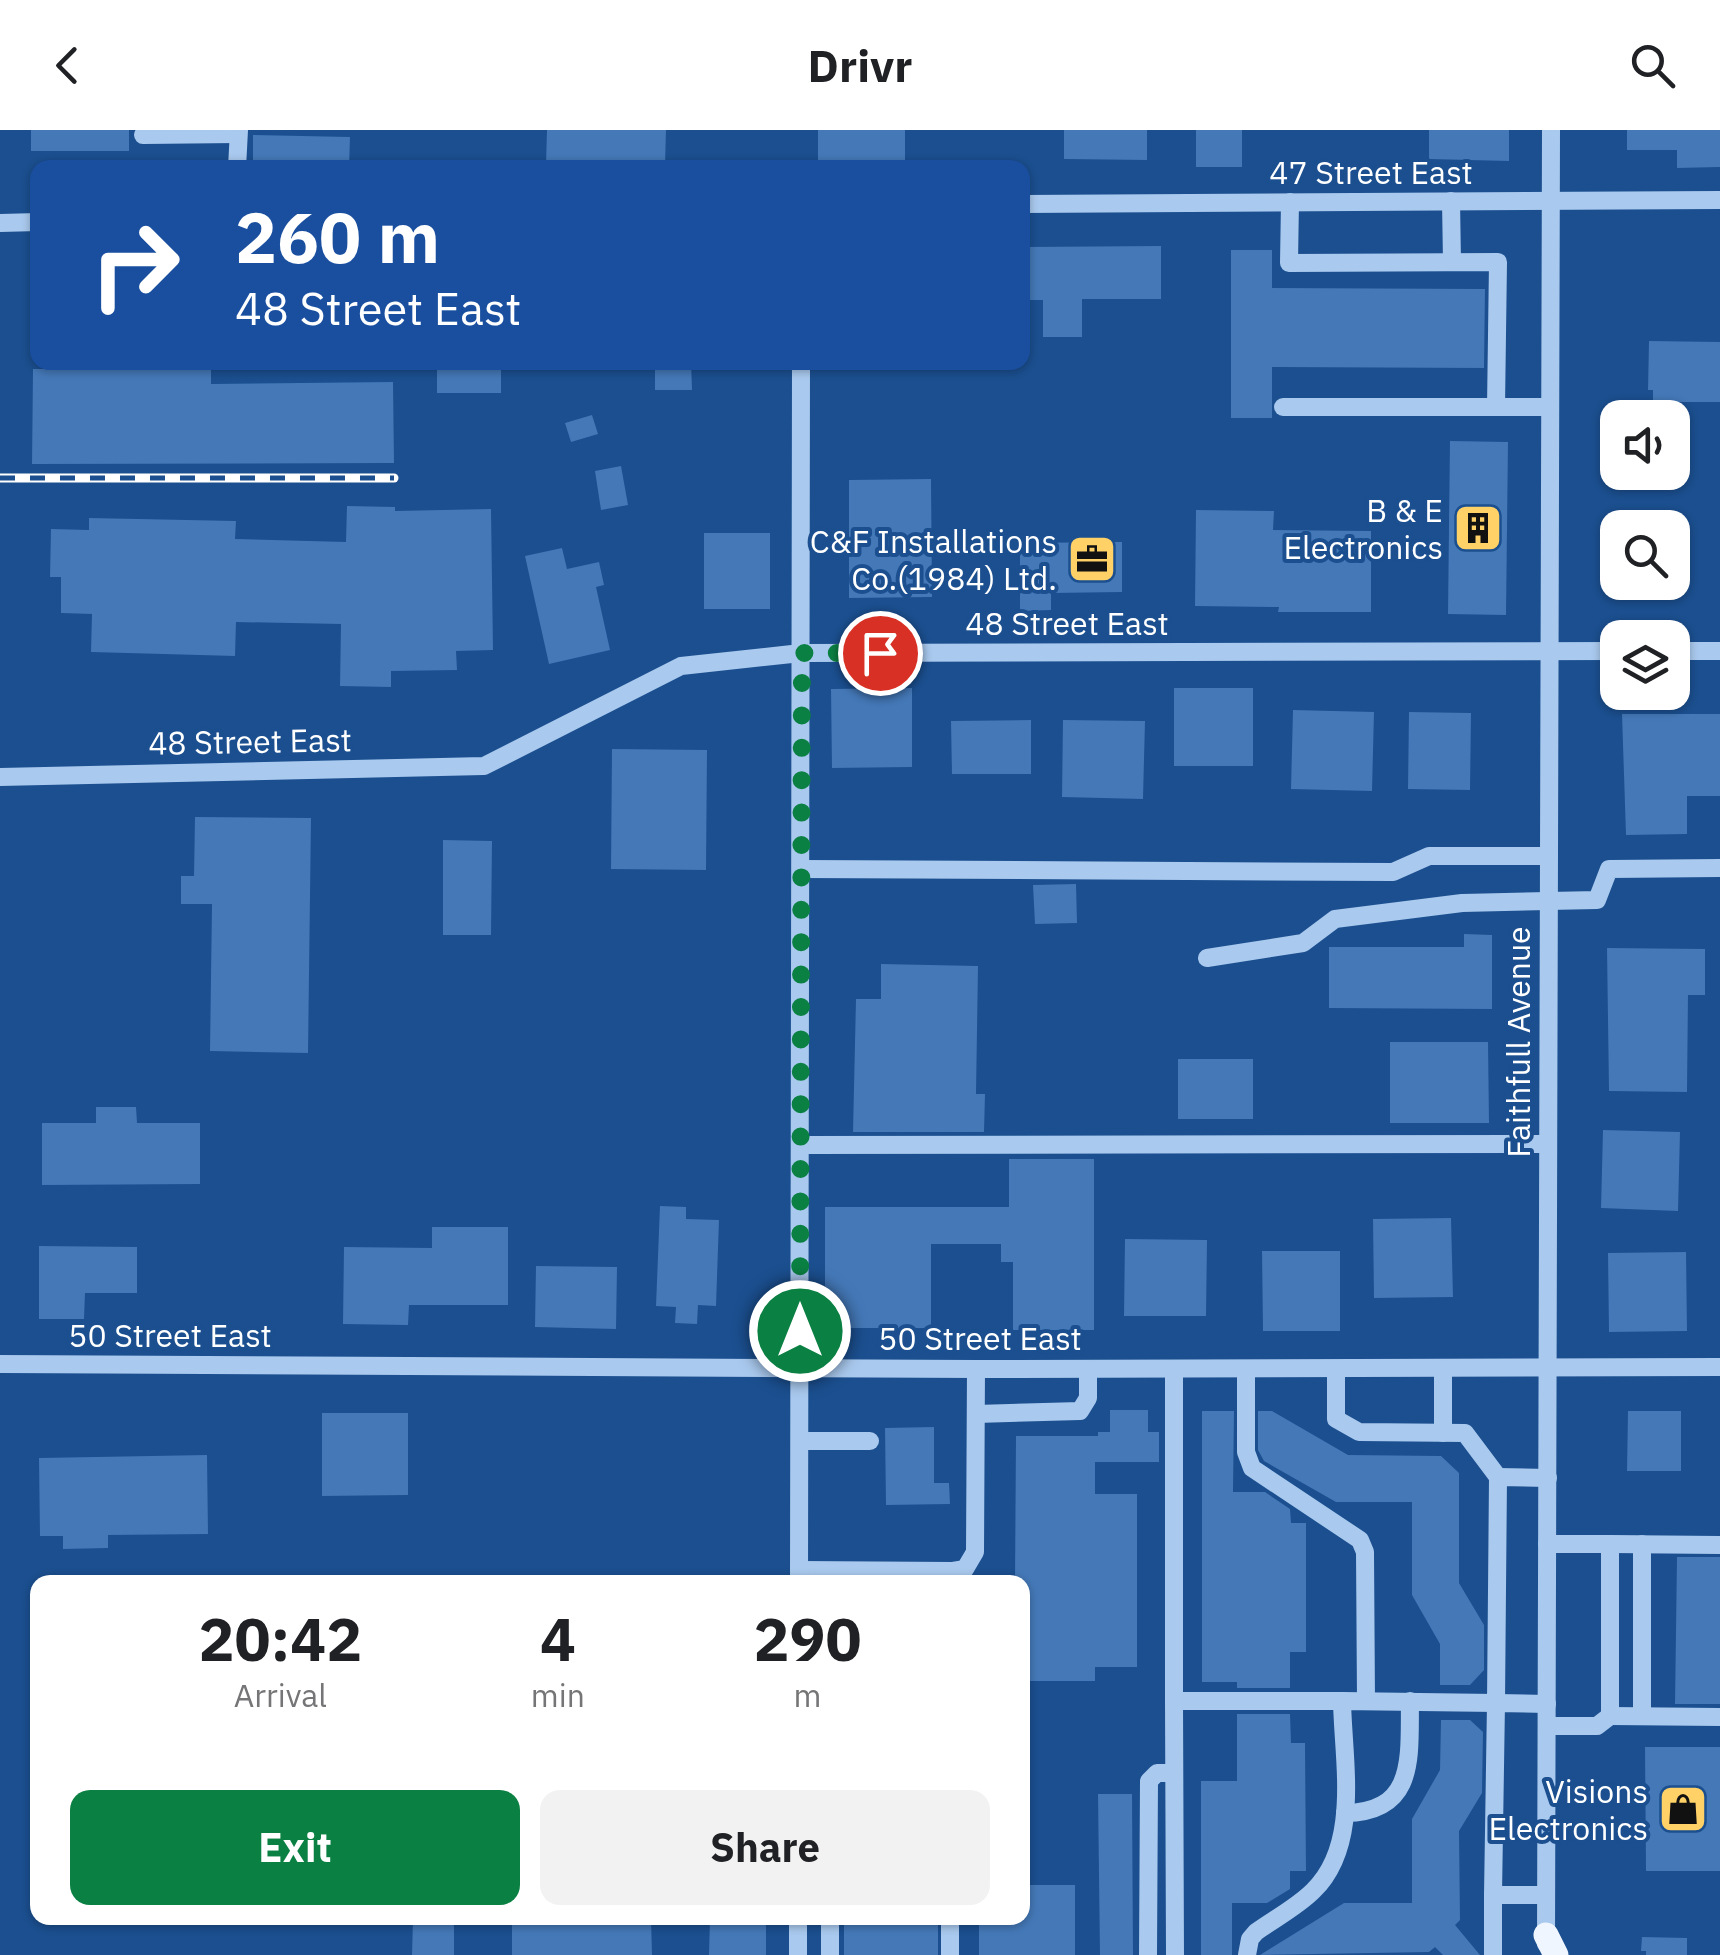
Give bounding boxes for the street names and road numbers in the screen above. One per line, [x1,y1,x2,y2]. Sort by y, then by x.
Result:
street label: 47 Street East [1269,151,1473,193]
street label: 48 Street East [965,602,1169,644]
street label: 48 Street East [148,718,352,764]
street label: Faithfull Avenue [1497,926,1539,1158]
street label: 50 Street East [68,1314,272,1356]
street label: 50 Street East [878,1317,1082,1359]

